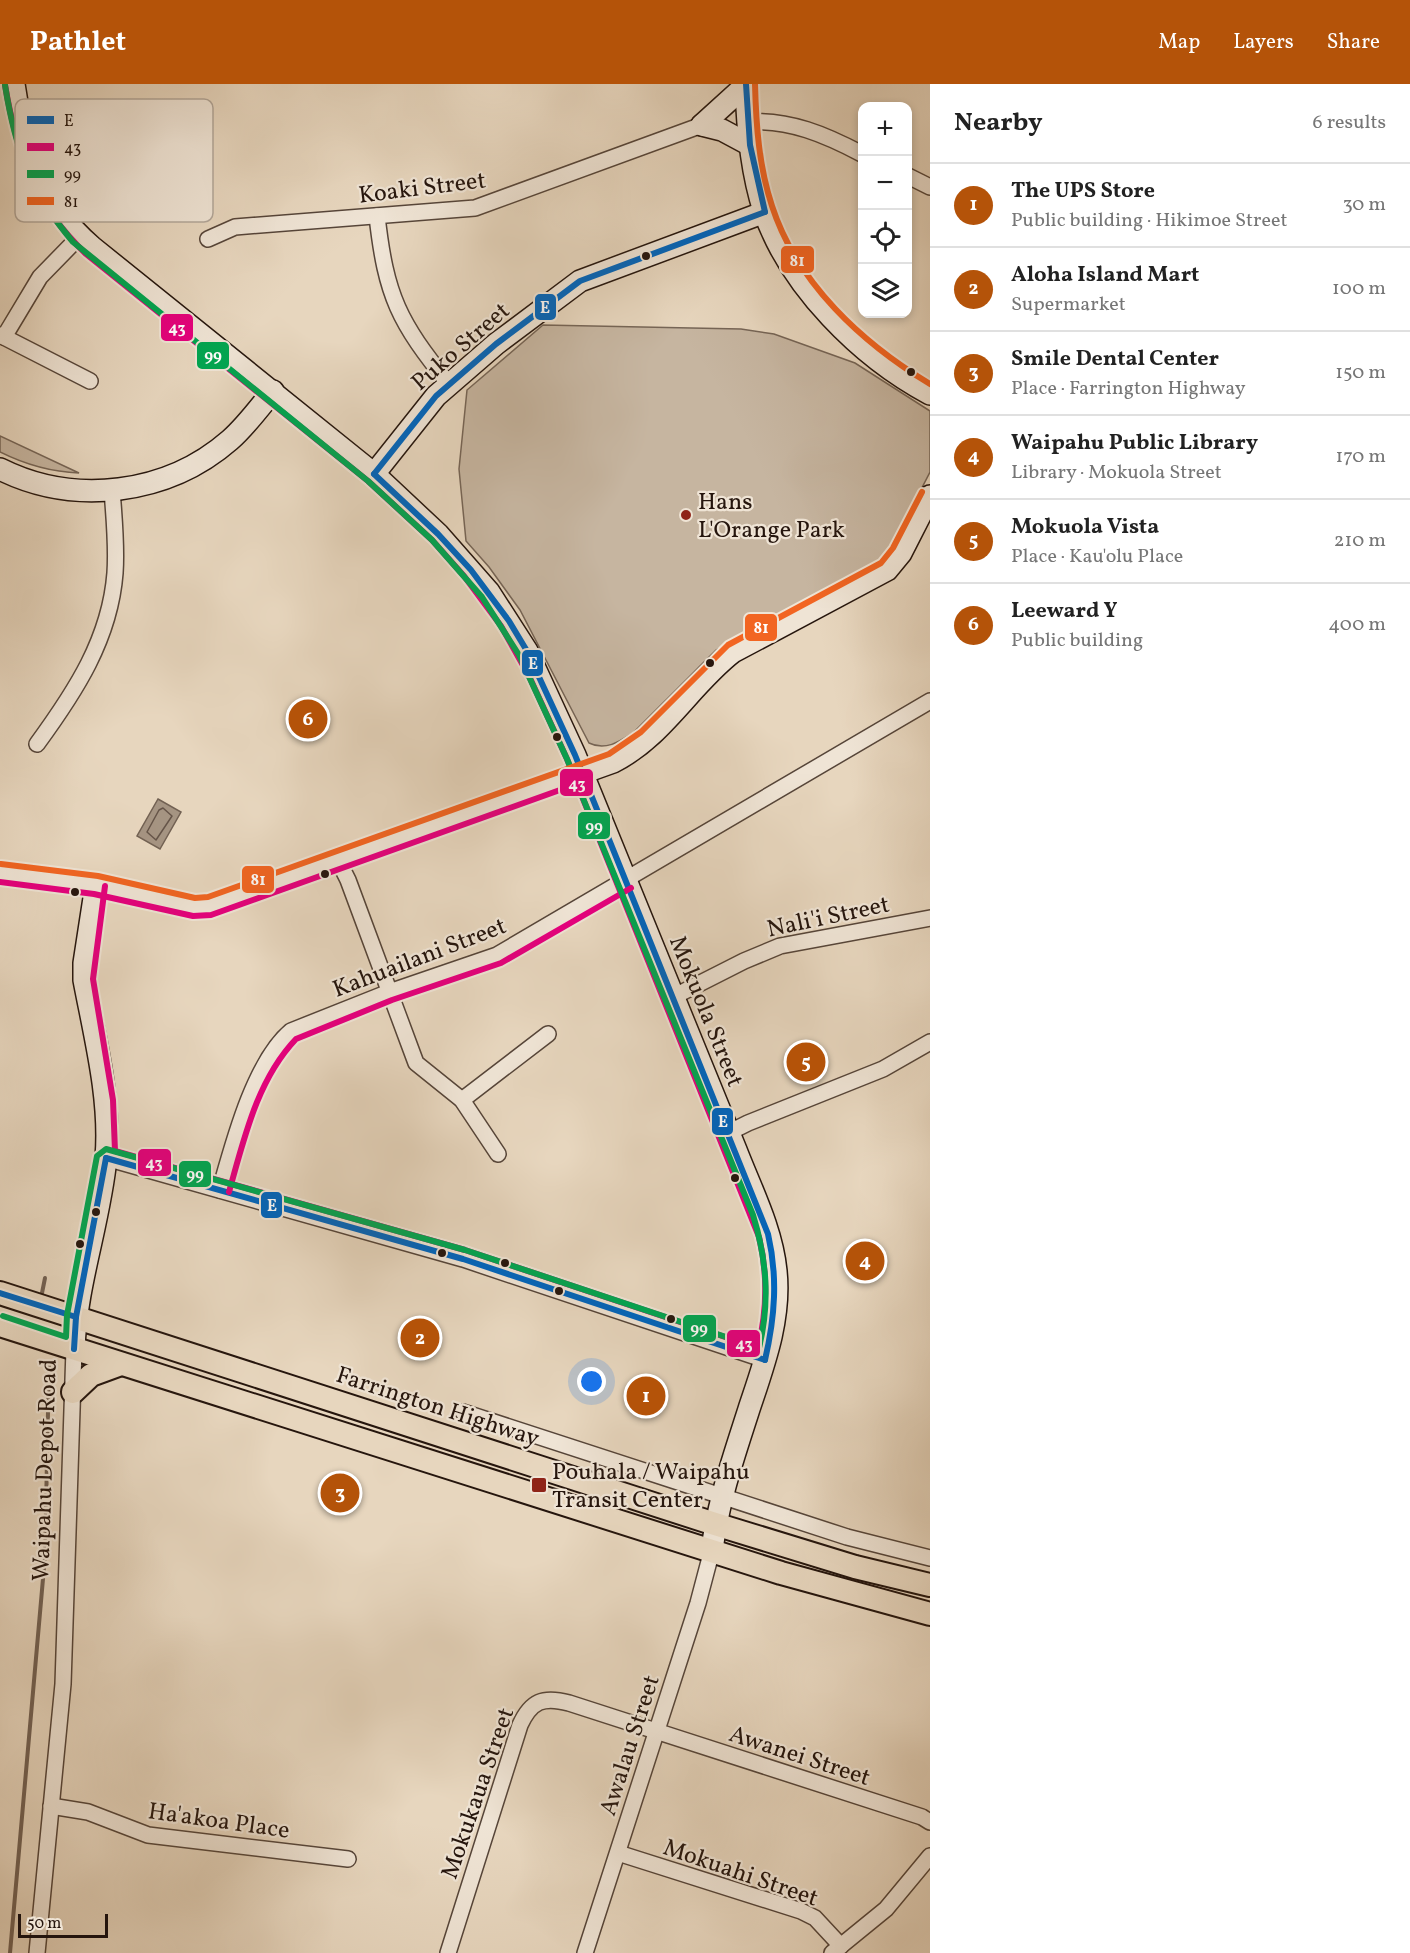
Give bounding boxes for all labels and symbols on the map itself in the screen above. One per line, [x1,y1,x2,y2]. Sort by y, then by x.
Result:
legend [15,99,213,222]
text: E [64,111,74,133]
text: 43 [64,138,81,160]
street label: Koaki Street [357,164,488,214]
text: 99 [64,165,81,187]
text: 81 [64,192,78,214]
line badge: 81 [780,245,815,274]
unlabelled marker [640,250,652,262]
text: 81 [789,251,805,273]
line badge: E [534,293,557,321]
street label: Puko Street [405,295,518,400]
text: E [540,298,550,320]
line badge: 43 [160,313,194,342]
text: 43 [168,318,186,340]
line badge: 99 [196,341,230,370]
text: 99 [204,346,222,368]
unlabelled marker [905,366,917,378]
place label: Hans L'Orange Park [698,486,845,548]
marker: Hans L'Orange Park [679,508,693,522]
line badge: 81 [744,613,778,642]
text: 81 [753,618,769,640]
line badge: E [521,649,544,677]
text: E [528,654,538,676]
unlabelled marker [704,657,716,669]
pin: 6 [288,696,328,742]
unlabelled marker [551,731,563,743]
line badge: 43 [559,768,594,797]
text: 43 [568,774,586,796]
line badge: 99 [577,811,611,840]
text: 99 [585,817,603,839]
line badge: 81 [241,865,275,894]
unlabelled marker [319,868,331,880]
text: 81 [250,870,266,892]
unlabelled marker [69,886,81,898]
street label: Nali'i Street [764,888,893,948]
street label: Kahuailani Street [328,910,512,1008]
street label: Mokuola Street [659,931,751,1092]
pin: 5 [786,1040,826,1084]
line badge: E [711,1107,734,1136]
text: E [718,1112,728,1134]
line badge: 43 [137,1148,172,1177]
text: 43 [145,1153,163,1175]
line badge: 99 [178,1160,212,1188]
text: 99 [186,1165,204,1187]
unlabelled marker [729,1172,741,1184]
line badge: E [260,1191,283,1219]
text: E [267,1196,277,1218]
unlabelled marker [90,1206,102,1218]
unlabelled marker [74,1238,86,1250]
pin: 4 [846,1238,884,1284]
unlabelled marker [436,1247,448,1259]
unlabelled marker [499,1257,511,1269]
unlabelled marker [553,1285,565,1297]
unlabelled marker [665,1313,677,1325]
line badge: 99 [682,1314,717,1343]
pin: 2 [400,1316,440,1360]
text: 99 [690,1319,708,1341]
line badge: 43 [726,1329,761,1358]
text: 43 [735,1334,753,1356]
street label: Waipahu Depot Road [25,1358,67,1582]
street label: Farrington Highway [331,1359,543,1457]
your location [577,1367,606,1396]
pin: 1 [626,1374,666,1418]
place label: Pouhala / Waipahu Transit Center [552,1456,750,1518]
pin: 3 [320,1470,360,1516]
marker: Pouhala / Waipahu Transit Center [530,1476,548,1494]
street label: Awalau Street [592,1671,670,1820]
street label: Mokukaua Street [434,1703,524,1884]
street label: Awanei Street [724,1718,874,1796]
street label: Ha'akoa Place [146,1795,292,1849]
street label: Mokuahi Street [658,1831,823,1916]
scale bar [18,1911,108,1938]

